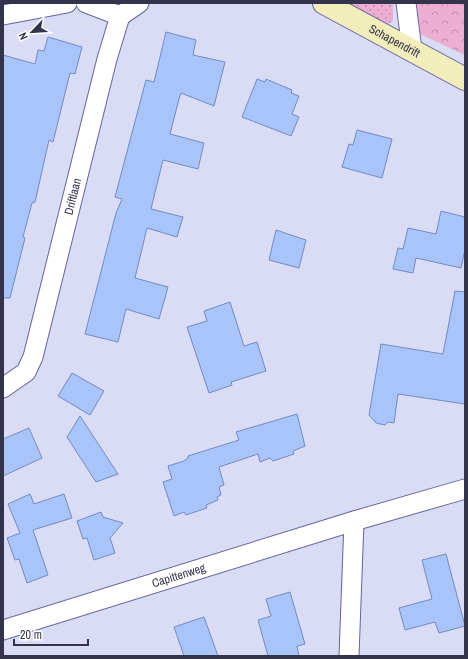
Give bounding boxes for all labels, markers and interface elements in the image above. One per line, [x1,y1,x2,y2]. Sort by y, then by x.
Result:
north arrow [12,12,52,52]
street label: Schapendrift [366,21,423,61]
text: N [15,30,31,42]
street label: Driftlaan [61,176,85,216]
street label: Capittenweg [150,559,208,591]
scale bar [14,621,88,647]
text: 20 m [20,627,42,643]

